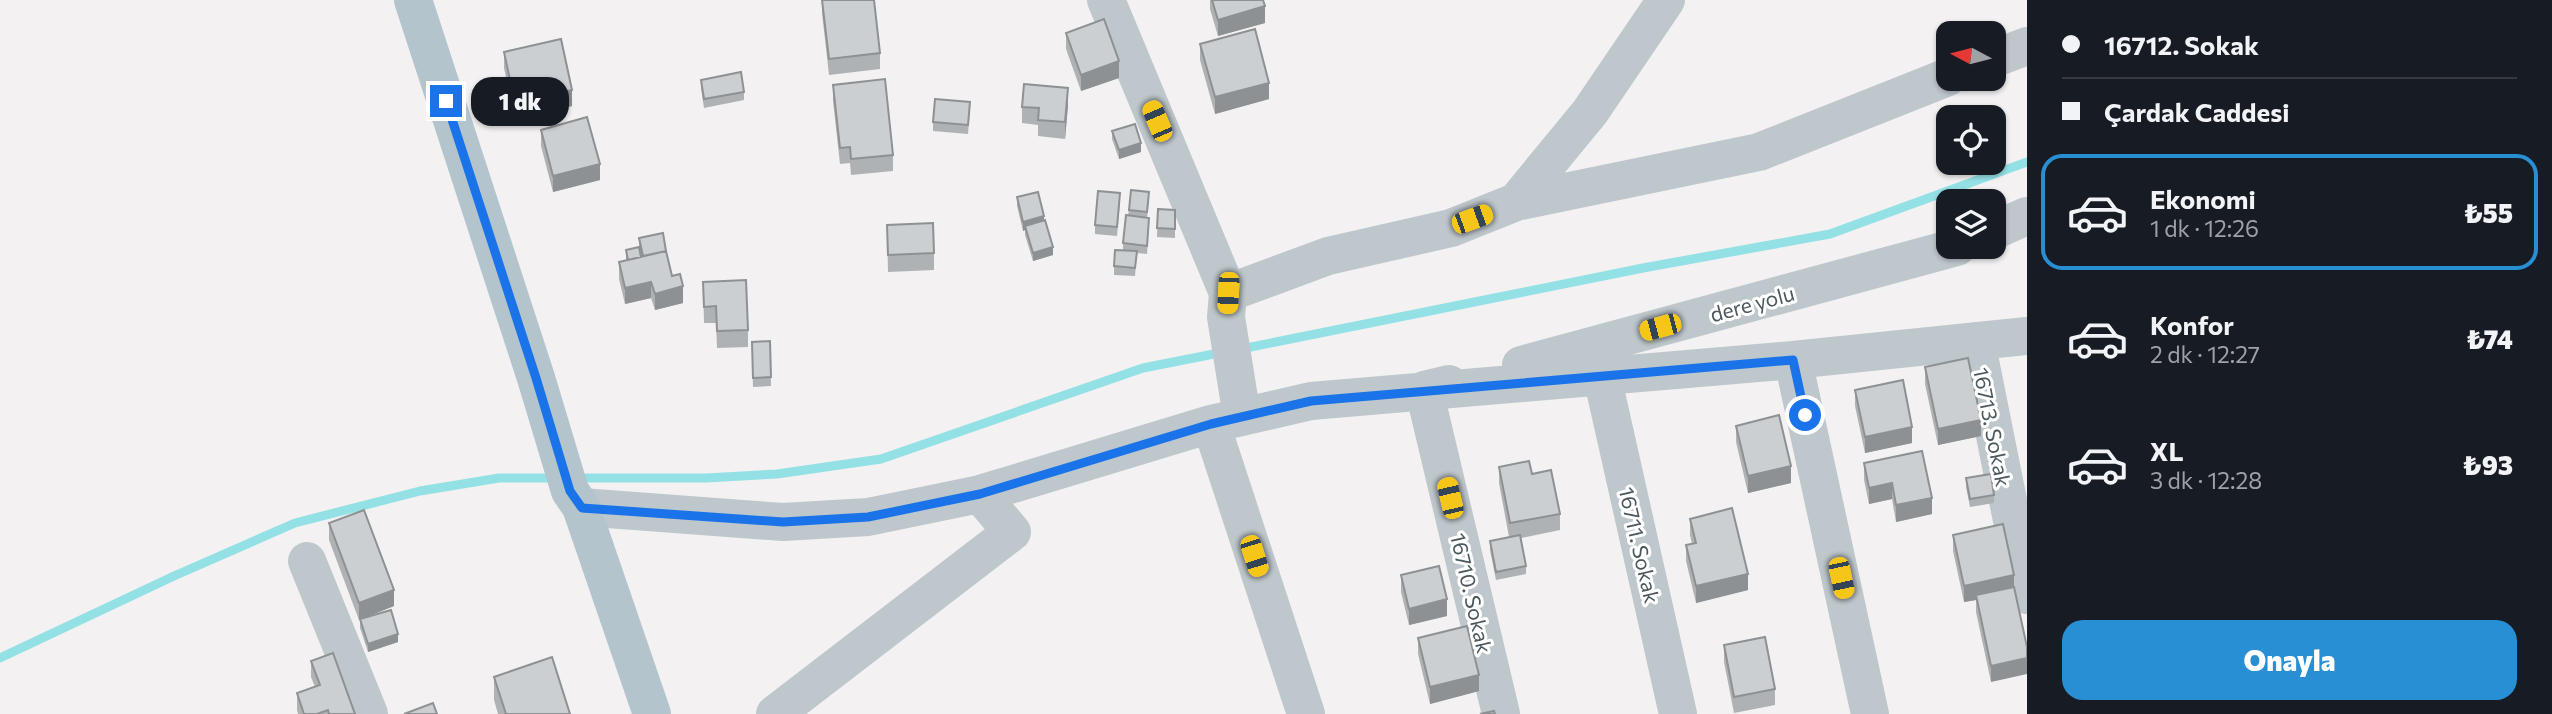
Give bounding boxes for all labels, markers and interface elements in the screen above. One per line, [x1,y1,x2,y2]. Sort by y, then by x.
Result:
north arrow [1936,21,2006,91]
map controls [1936,21,2006,259]
text: 16712. Sokak [2104,29,2259,60]
callout: 1 dk [471,76,568,126]
route end [430,85,462,117]
text: 1 dk [499,87,541,115]
text: Çardak Caddesi [2104,96,2290,127]
car [1140,98,1175,144]
button: locate [1936,105,2006,175]
icon: car [2066,181,2129,244]
text: Ekonomi [2150,183,2256,214]
button: layers [1936,189,2006,259]
text: ₺55 [2464,197,2513,228]
car [1449,202,1496,236]
text: 1 dk · 12:26 [2150,214,2259,242]
car [1217,271,1240,315]
street label: dere yolu [1707,280,1797,326]
icon: car [2066,307,2129,370]
text: Konfor [2150,309,2234,340]
car [1637,311,1684,343]
text: ₺74 [2466,323,2513,354]
text: 2 dk · 12:27 [2150,340,2260,368]
street label: 16713. Sokak [1969,365,2017,489]
route start [1789,399,1821,431]
icon: car [2066,433,2129,496]
text: XL [2150,435,2184,466]
text: ₺93 [2463,449,2513,480]
text: 3 dk · 12:28 [2150,466,2262,494]
car [1436,475,1465,521]
street label: 16711. Sokak [1615,485,1665,605]
street label: 16710. Sokak [1446,530,1498,656]
car [1238,533,1271,579]
car [1827,555,1856,601]
button: Onayla [2062,620,2517,700]

